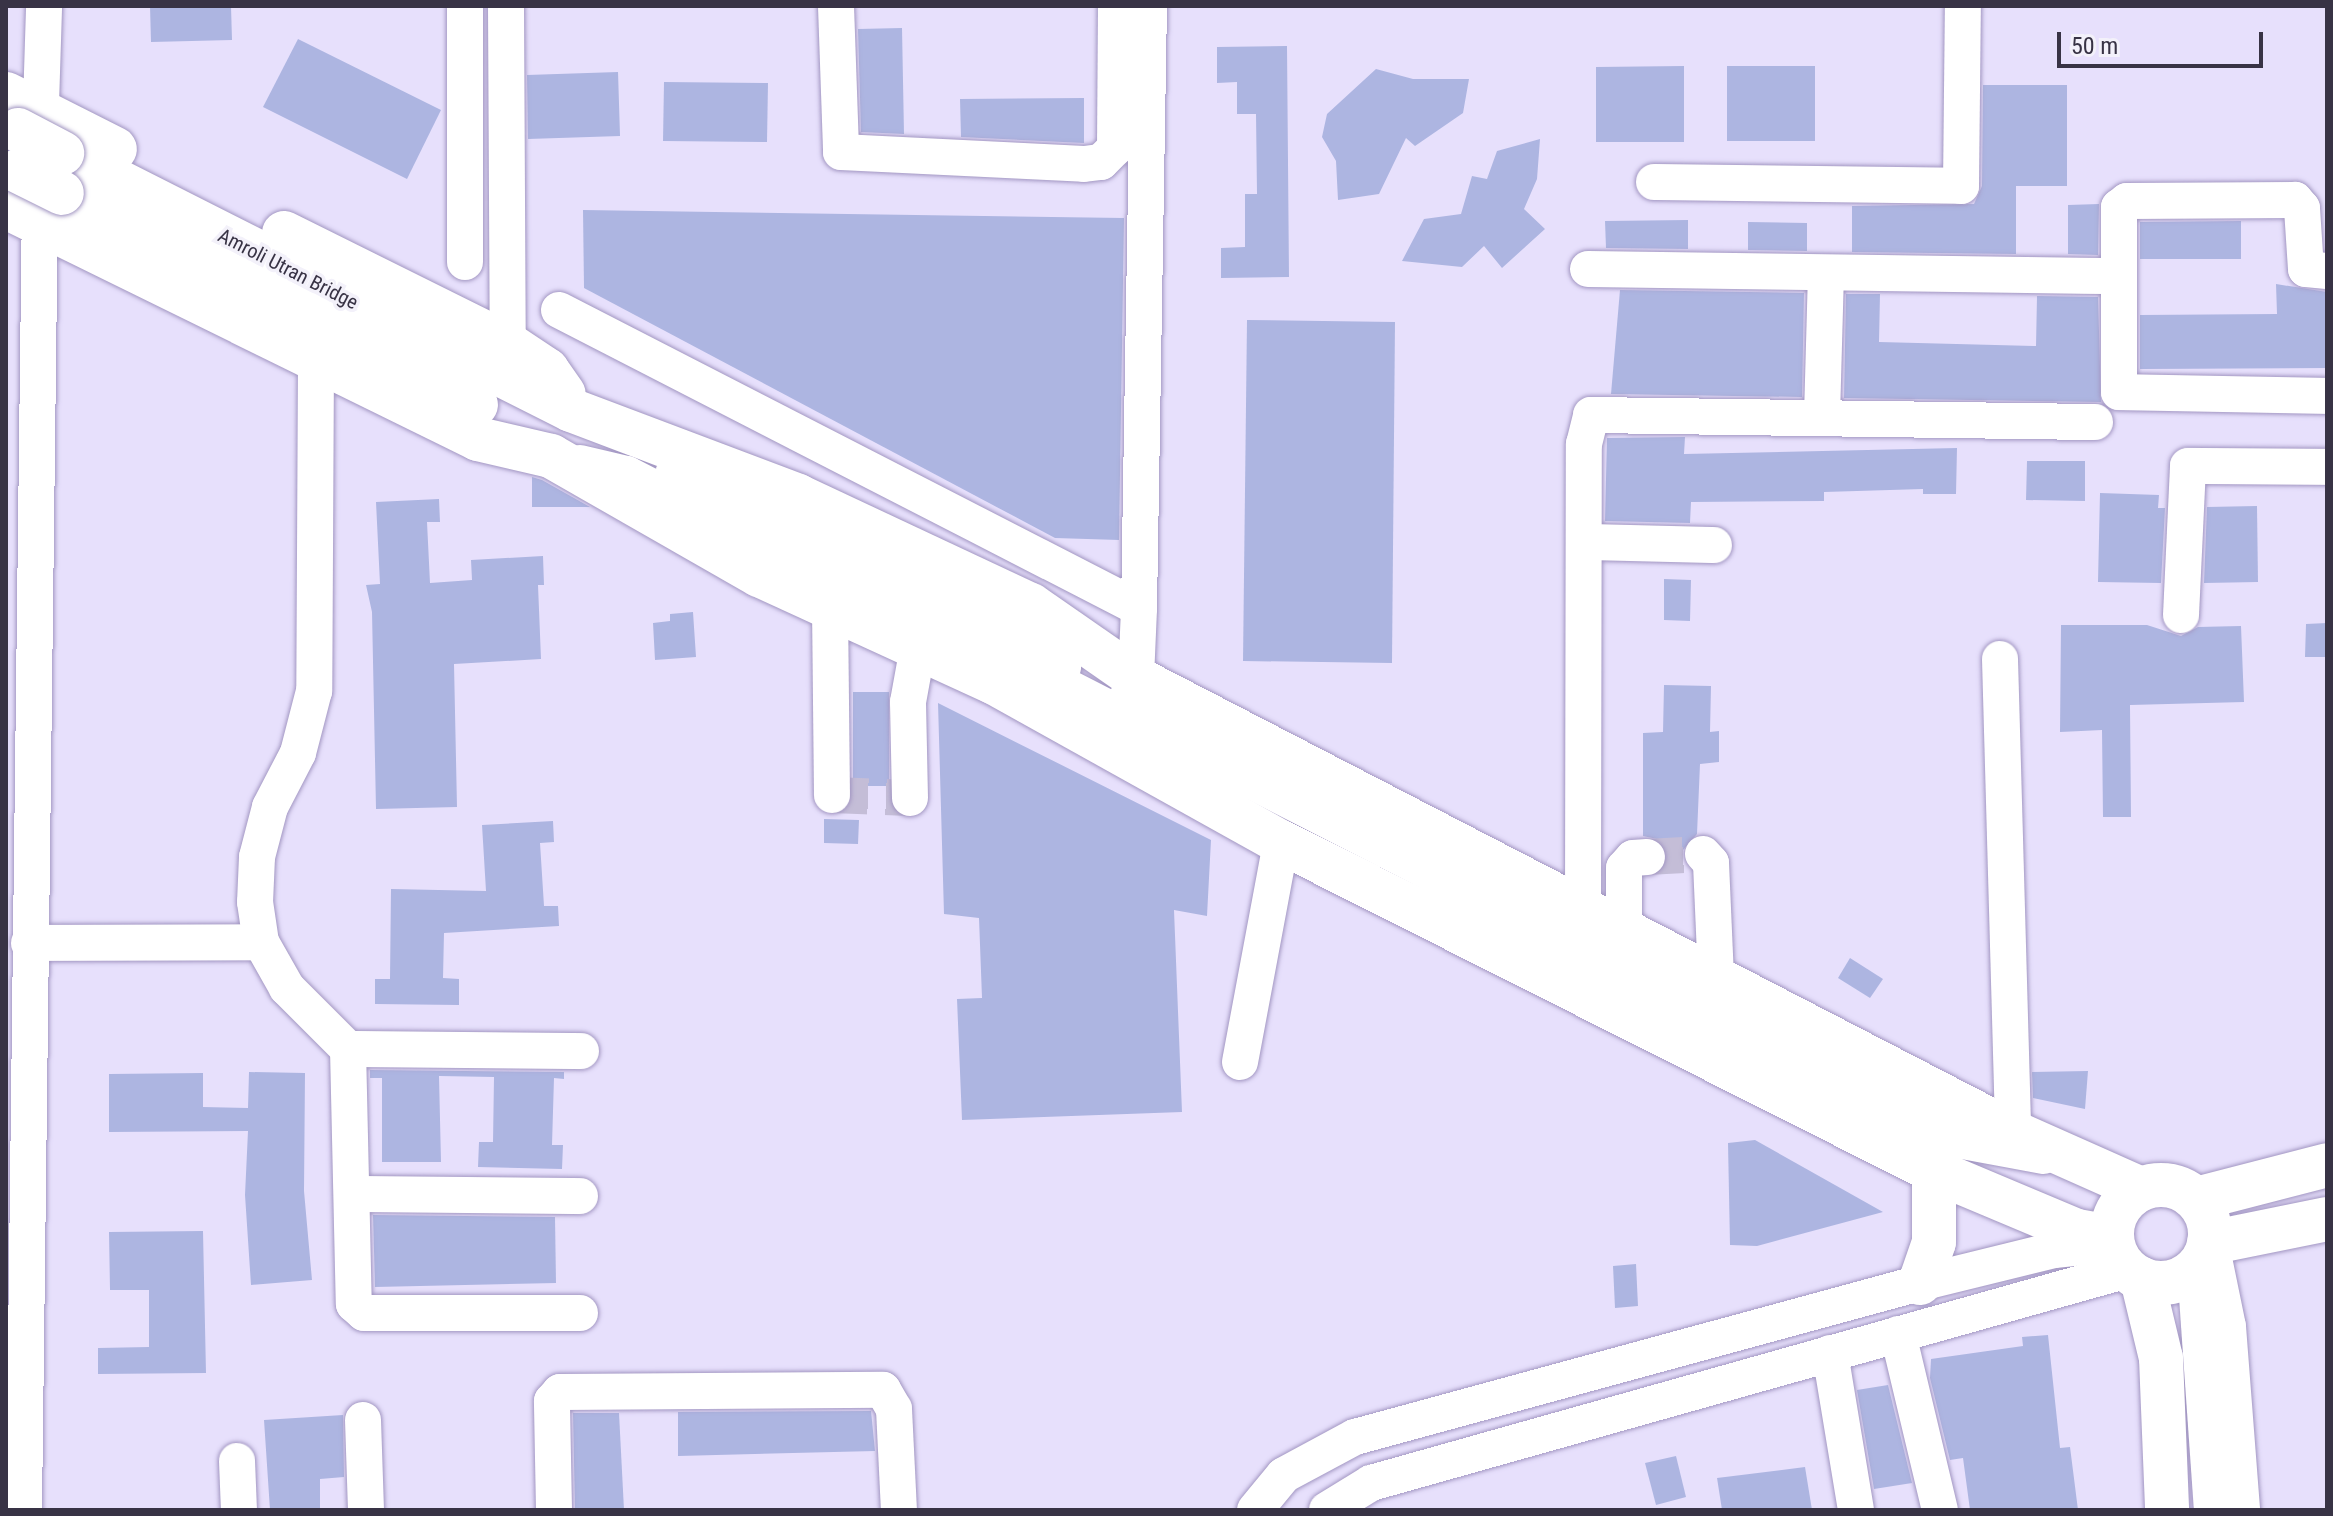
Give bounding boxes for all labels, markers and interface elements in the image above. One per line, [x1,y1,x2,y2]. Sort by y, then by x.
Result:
scale bar [2061,16,2267,66]
text: 50 m [2071,32,2118,60]
street label: Amroli Utran Bridge [214,223,362,315]

